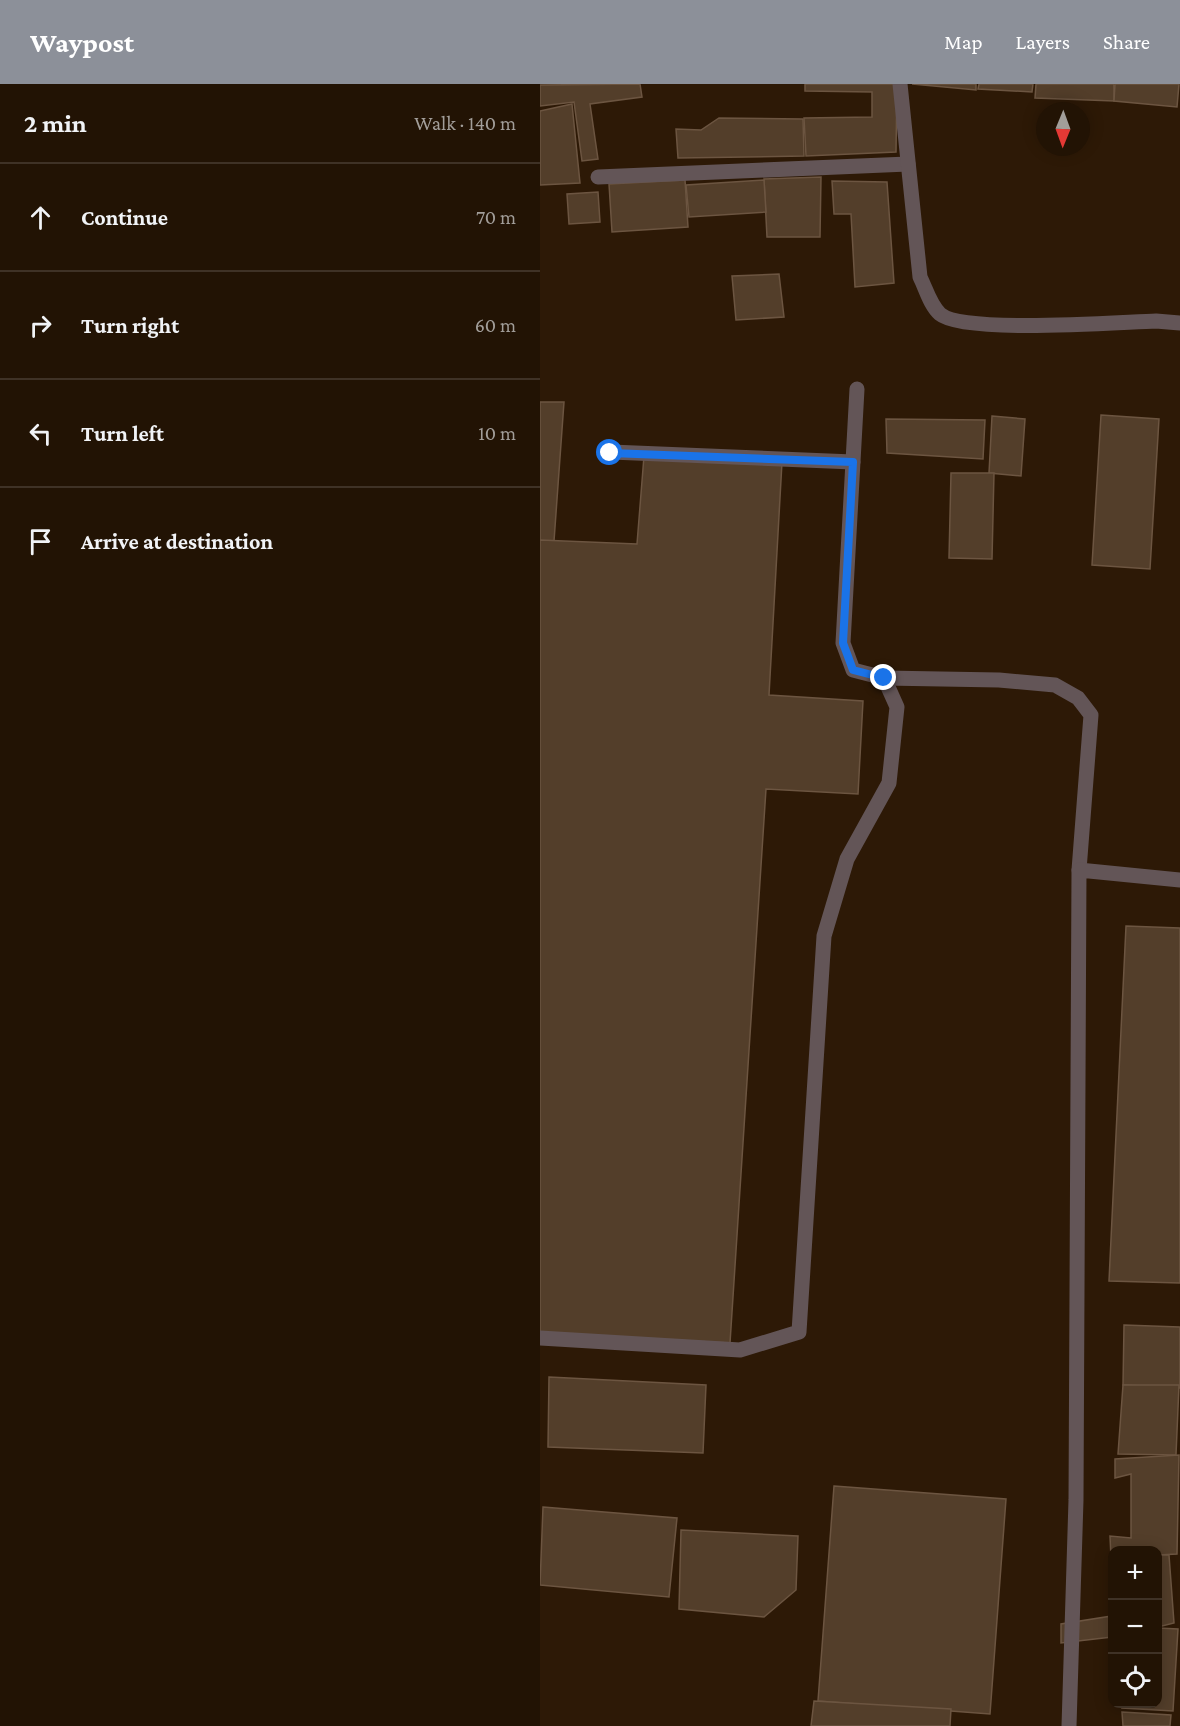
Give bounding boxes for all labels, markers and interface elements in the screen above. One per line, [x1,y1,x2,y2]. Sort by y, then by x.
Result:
text: Waypost [30,27,134,58]
text: Map [944,30,983,54]
text: Layers [1016,30,1070,54]
text: Share [1103,30,1150,54]
north arrow [1036,102,1090,156]
text: 2 min [24,109,87,138]
text: Walk · 140 m [414,112,516,134]
icon: ahead [24,201,57,234]
text: Continue [81,205,168,230]
text: 70 m [476,206,516,228]
icon: right [24,309,57,342]
text: Turn right [81,313,179,338]
text: 60 m [475,314,516,336]
icon: left [24,417,57,450]
text: Turn left [81,421,164,446]
text: 10 m [478,422,516,444]
route start [596,439,622,465]
icon: arrive [24,525,57,558]
text: Arrive at destination [81,529,273,554]
route end [870,664,896,690]
map controls [1108,1546,1162,1708]
button: + [1108,1546,1162,1600]
button: − [1108,1600,1162,1654]
button: locate [1108,1654,1162,1708]

